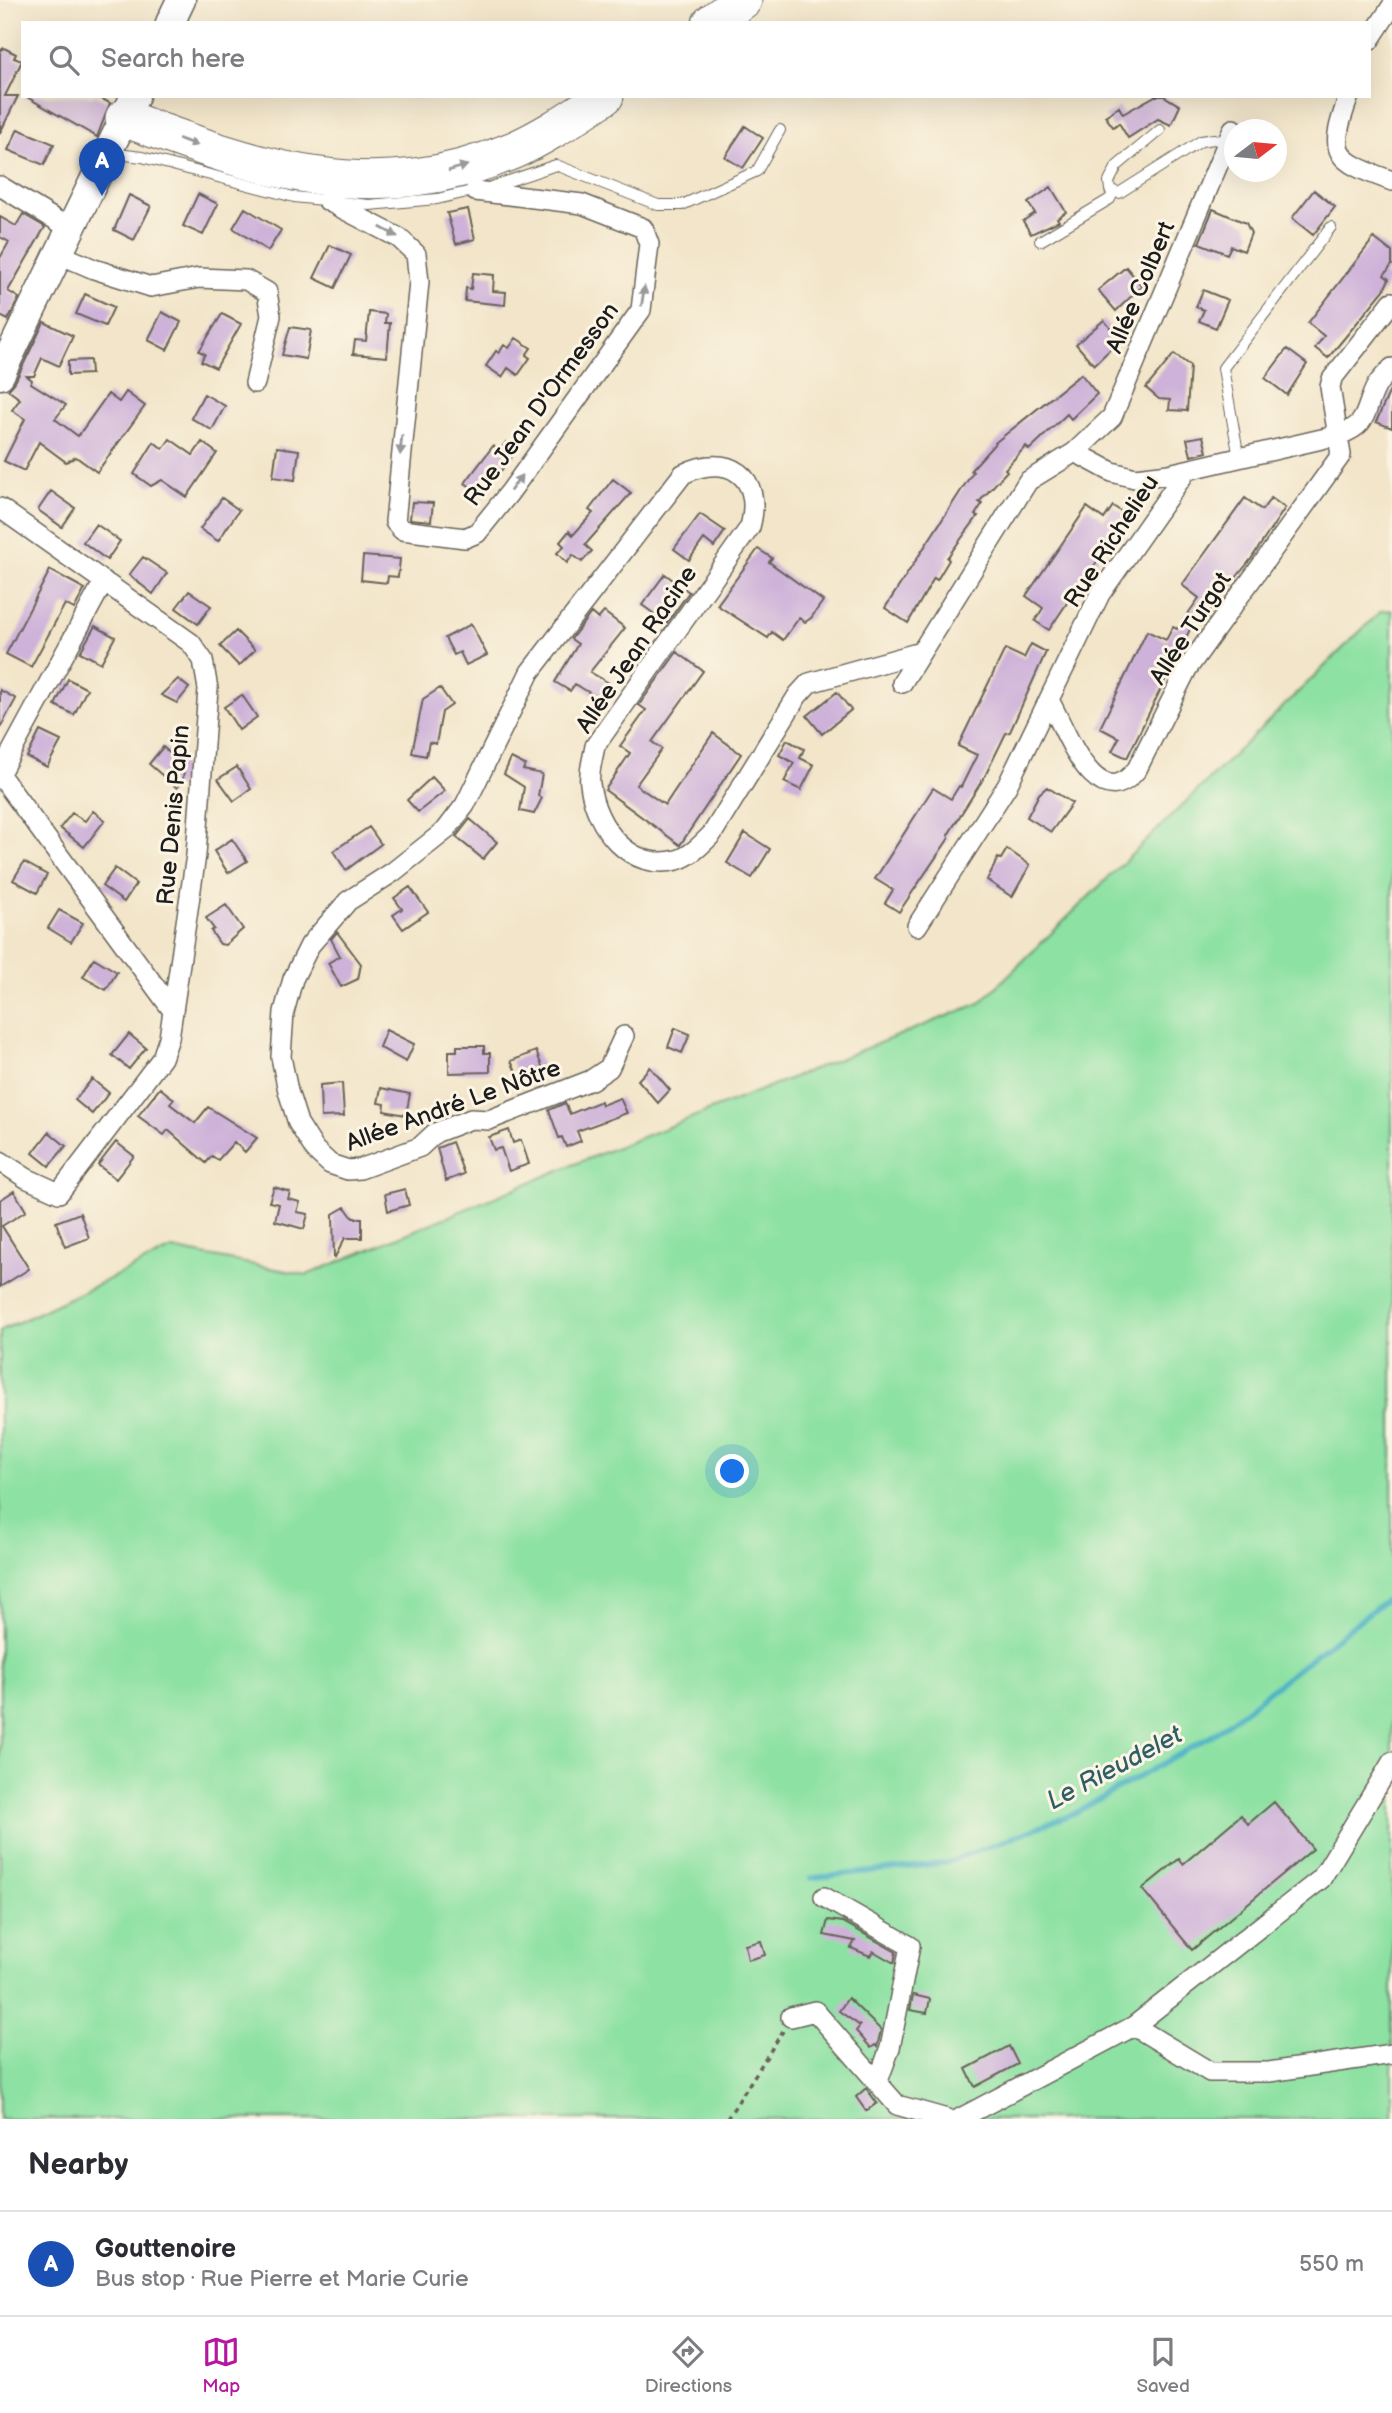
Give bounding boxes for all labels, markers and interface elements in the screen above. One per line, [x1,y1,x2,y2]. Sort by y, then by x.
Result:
search box [21,21,1371,98]
icon: search [45,41,83,79]
text: Search here [101,44,245,75]
north arrow [1224,119,1287,182]
one-way arrow [177,137,198,148]
pin: A [79,138,125,196]
one-way arrow [447,162,468,172]
street label: Allée Colbert [1100,216,1181,358]
one-way arrow [379,227,399,238]
one-way arrow [638,285,649,307]
street label: Rue Jean D'Ormesson [458,297,625,512]
one-way arrow [395,434,406,456]
street label: Rue Richelieu [1058,469,1165,613]
one-way arrow [509,474,523,492]
street label: Allée Jean Racine [570,560,703,739]
street label: Allée Turgot [1143,566,1238,690]
street label: Rue Denis Papin [151,724,196,906]
street label: Allée André Le Nôtre [342,1053,564,1158]
your location [715,1454,749,1488]
water label: Le Rieudelet [1042,1719,1189,1817]
text: Nearby [28,2147,128,2183]
text: Gouttenoire [95,2234,236,2265]
text: A [44,2250,58,2278]
text: 550 m [1299,2250,1364,2278]
text: Bus stop · Rue Pierre et Marie Curie [95,2265,469,2293]
tab: Map [202,2333,240,2398]
tab: Directions [645,2333,732,2398]
tab: Saved [1136,2333,1190,2398]

